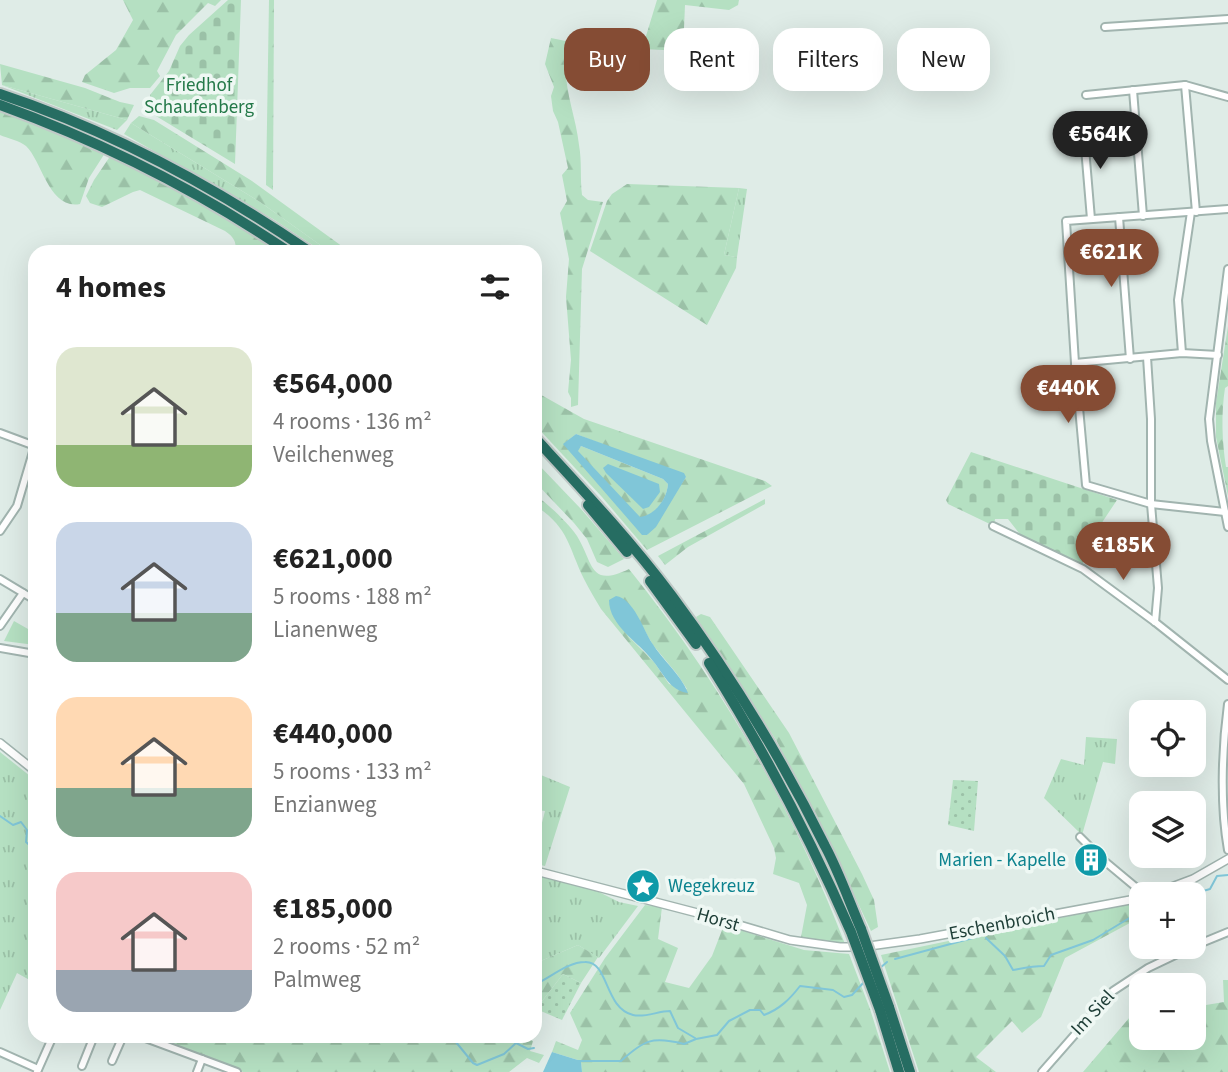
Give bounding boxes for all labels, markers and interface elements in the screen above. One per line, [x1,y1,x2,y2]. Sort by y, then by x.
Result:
chip: Buy [564,28,650,91]
chip: Rent [664,28,759,91]
chip: Filters [773,28,883,91]
chip: New [897,28,990,91]
park label: Friedhof Schaufenberg [144,72,254,121]
pin: €564K [1051,111,1149,171]
text: €564K [1069,117,1131,150]
pin: €621K [1062,230,1160,289]
text: €621K [1080,235,1142,268]
text: 4 homes [56,266,166,309]
icon: filters [476,268,514,306]
text: €564,000 [273,362,393,405]
pin: €440K [1019,366,1117,425]
text: €440K [1037,371,1099,404]
icon: home [112,375,196,459]
text: 4 rooms · 136 m² [273,405,432,438]
text: Veilchenweg [273,438,394,471]
pin: €185K [1074,522,1172,582]
text: €185K [1092,528,1154,561]
text: €621,000 [273,537,393,580]
icon: home [112,550,196,634]
text: 5 rooms · 188 m² [273,580,432,613]
text: Lianenweg [273,613,377,646]
map controls [1129,700,1206,1050]
button: locate [1129,700,1206,777]
text: €440,000 [273,712,393,755]
icon: home [112,725,196,809]
text: 5 rooms · 133 m² [273,755,432,788]
text: Enzianweg [273,788,377,821]
button: layers [1129,791,1206,868]
building icon: Marien - Kapelle [1072,841,1110,879]
place label: Marien - Kapelle [938,847,1066,874]
place icon: Wegekreuz [624,867,662,905]
place label: Wegekreuz [668,873,755,900]
button: + [1129,882,1206,959]
text: €185,000 [273,887,393,930]
icon: home [112,900,196,984]
street label: Eschenbroich [947,900,1057,948]
street label: Horst [694,901,743,939]
text: 2 rooms · 52 m² [273,930,420,963]
text: Palmweg [273,963,361,996]
button: − [1129,973,1206,1050]
street label: Im Siel [1065,984,1121,1042]

